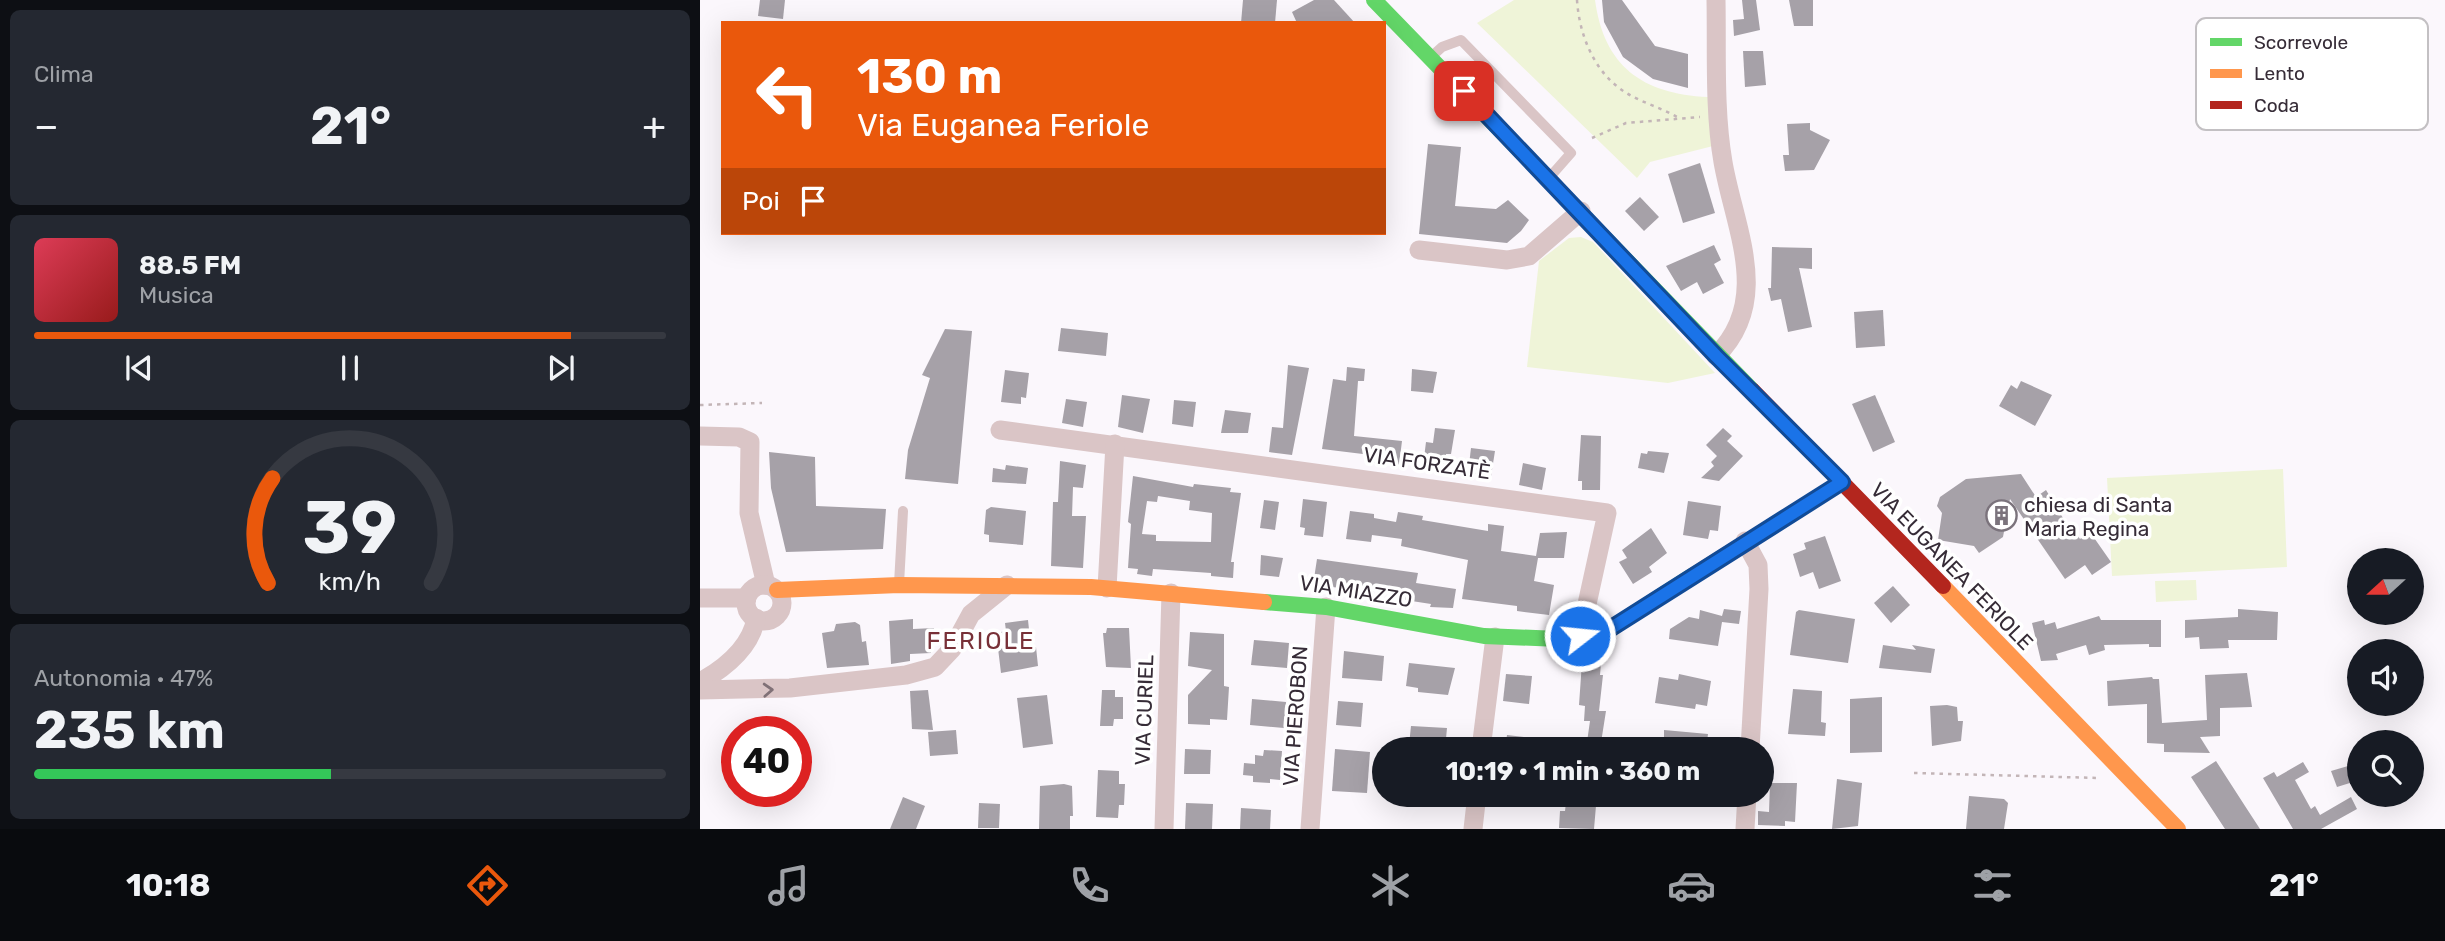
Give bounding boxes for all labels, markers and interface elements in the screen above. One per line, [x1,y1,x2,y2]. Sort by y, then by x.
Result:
legend [2196,18,2428,130]
text: Scorrevole [2254,31,2348,54]
text: 130 m [857,47,1002,105]
icon: left [742,49,833,140]
text: Clima [34,60,94,88]
pin [1434,61,1494,121]
text: Lento [2254,62,2305,85]
icon: arrive [1445,72,1483,110]
text: Coda [2254,94,2299,117]
text: 21° [310,95,391,157]
text: − [34,103,59,149]
text: + [642,103,666,149]
text: Via Euganea Feriole [857,106,1149,144]
icon: arrive [794,182,832,220]
text: Poi [742,186,780,217]
text: 88.5 FM [139,250,241,281]
text: Musica [139,281,214,309]
icon: previous [120,349,158,387]
icon: pause [331,349,369,387]
icon: next [542,349,580,387]
street label: VIA FORZATÈ [1362,442,1492,484]
street label: VIA EUGANEA FERIOLE [1866,477,2038,655]
text: 39 [303,485,397,571]
place label: chiesa di Santa Maria Regina [2024,492,2172,541]
building icon: chiesa di Santa Maria Regina [1984,499,2018,533]
north arrow [2347,548,2424,625]
map controls [2347,548,2424,807]
text: km/h [319,567,381,596]
street label: VIA MIAZZO [1298,570,1414,612]
position arrow [1543,599,1617,673]
district label: FERIOLE [926,627,1036,655]
button: sound [2347,639,2424,716]
street label: VIA PIEROBON [1278,645,1312,787]
street label: VIA CURIEL [1130,654,1158,766]
text: Autonomia · 47% [34,664,213,692]
one-way arrow [763,682,774,697]
text: 235 km [34,699,225,761]
speed limit sign: 40 [721,716,812,807]
button: search [2347,730,2424,807]
text: 10:19 · 1 min · 360 m [1446,756,1700,787]
icon: directions [463,861,512,910]
icon: music [764,861,813,910]
icon: phone [1065,861,1114,910]
icon: climate [1366,861,1415,910]
icon: car [1667,861,1716,910]
icon: filters [1968,861,2017,910]
text: 10:18 [126,866,211,904]
text: 21° [2269,866,2319,904]

